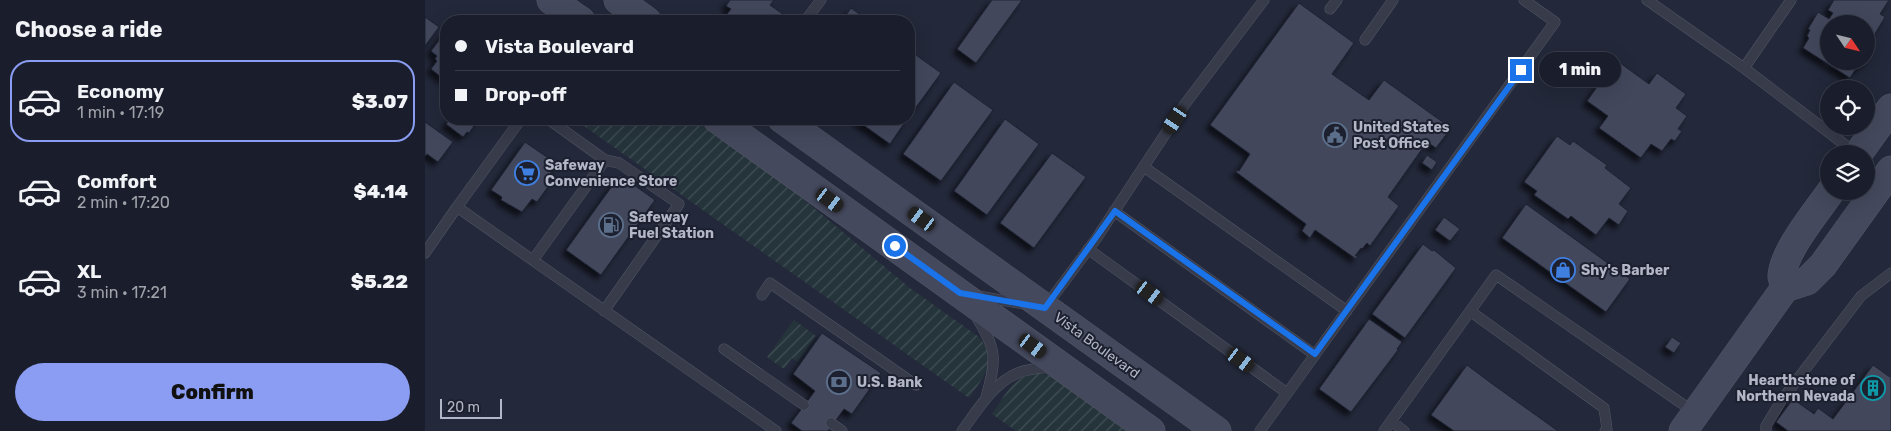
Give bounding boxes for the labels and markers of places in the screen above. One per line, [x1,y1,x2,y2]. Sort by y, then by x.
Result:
place label: United States Post Office [1353,119,1450,152]
public building icon: United States Post Office [1322,122,1348,148]
place label: Safeway Convenience Store [545,157,677,190]
supermarket icon: Safeway Convenience Store [514,160,540,186]
place label: Safeway Fuel Station [629,209,714,242]
fuel station icon: Safeway Fuel Station [598,212,624,238]
shop icon: Shy's Barber [1550,257,1576,283]
place label: Shy's Barber [1581,262,1670,279]
bank icon: U.S. Bank [826,369,852,395]
place label: Hearthstone of Northern Nevada [1736,372,1856,405]
place label: U.S. Bank [857,374,923,391]
building icon: Hearthstone of Northern Nevada [1860,375,1886,401]

